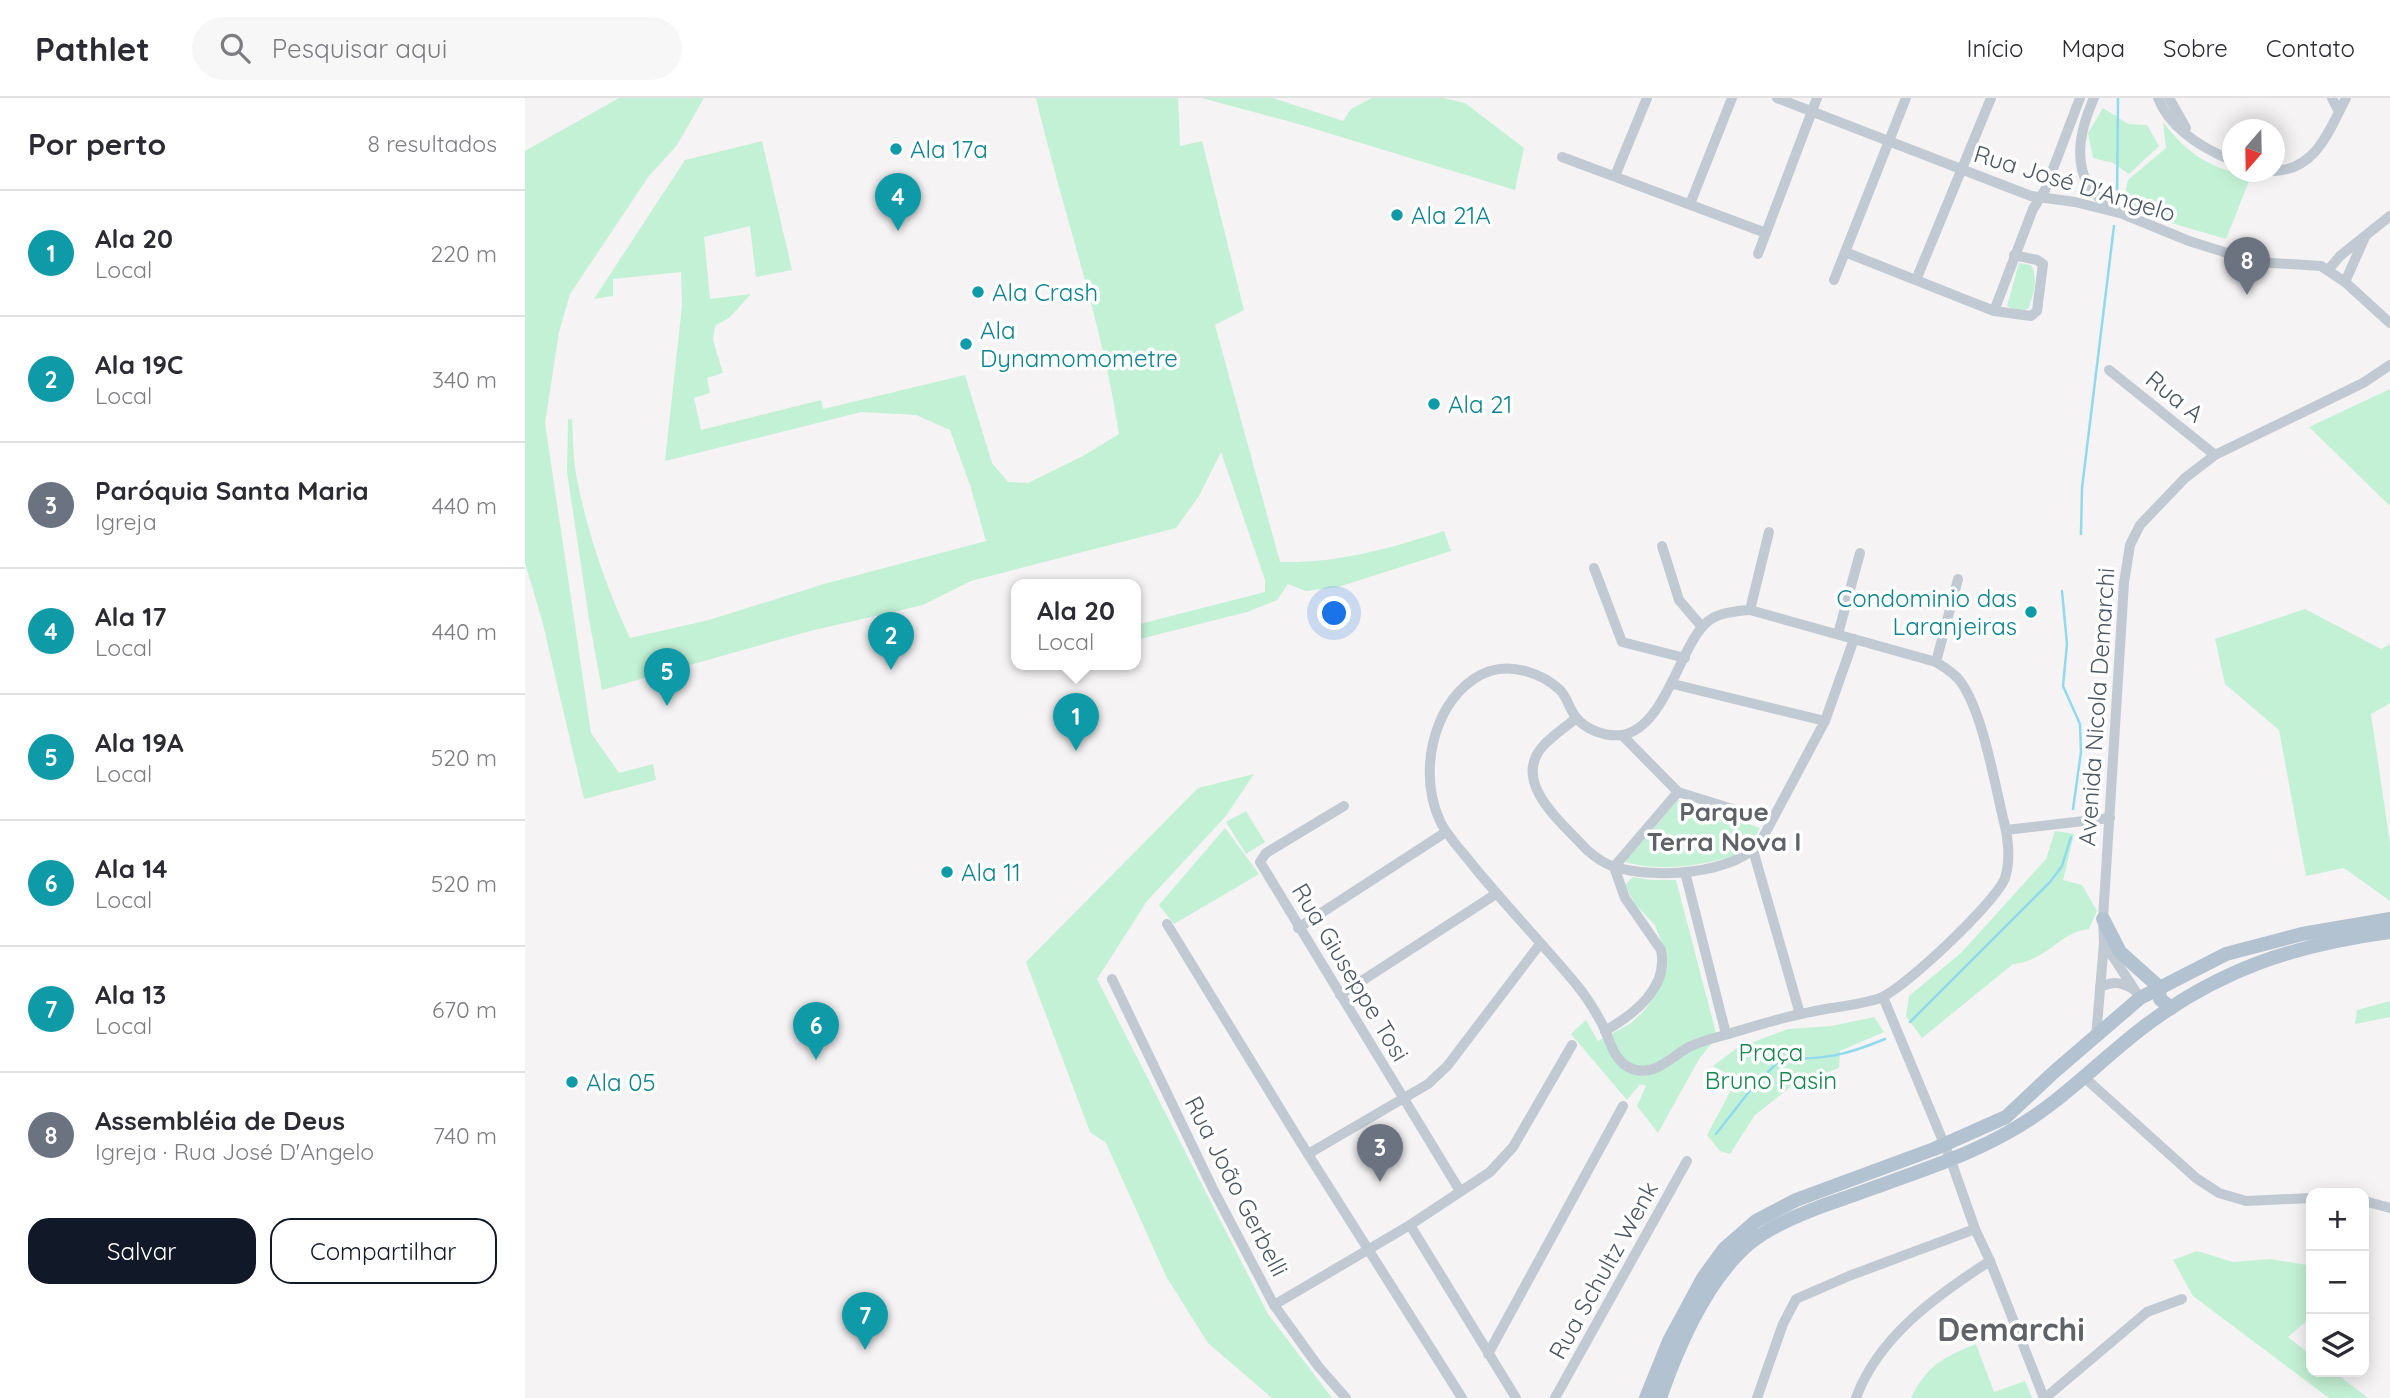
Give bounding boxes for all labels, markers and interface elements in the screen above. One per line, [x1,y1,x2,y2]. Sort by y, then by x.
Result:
search box [192,17,682,80]
text: Pathlet [35,28,150,69]
icon: search [216,29,254,67]
text: Pesquisar aqui [272,32,447,65]
text: Início [1966,33,2023,63]
text: Mapa [2061,33,2125,63]
text: Sobre [2163,33,2228,63]
text: Contato [2266,33,2355,63]
north arrow [2222,119,2285,182]
text: Por perto [28,125,166,163]
text: 8 resultados [368,129,497,158]
place label: Ala 17a [910,134,988,164]
street label: Rua José D'Angelo [1971,138,2179,228]
marker: Ala 17a [888,141,904,157]
pin: 4 [875,173,921,231]
place label: Ala 21A [1411,200,1491,230]
marker: Ala 21A [1389,207,1405,223]
text: Ala 20 [95,222,173,255]
pin: 8 [2224,237,2270,295]
text: 1 [47,239,55,268]
text: 220 m [431,239,497,268]
text: Local [95,255,152,284]
place label: Ala Crash [992,277,1098,307]
marker: Ala Crash [970,284,986,300]
place label: Ala Dynamomometre [980,315,1178,373]
marker: Ala Dynamomometre [958,336,974,352]
text: Ala 19C [95,348,183,381]
street label: Rua A [2140,364,2210,428]
text: 2 [44,365,58,394]
text: 340 m [432,365,497,394]
text: Local [95,381,152,410]
place label: Ala 21 [1448,389,1512,419]
marker: Ala 21 [1426,396,1442,412]
text: Paróquia Santa Maria [95,474,369,507]
text: 3 [45,491,57,520]
text: 440 m [432,491,497,520]
text: Igreja [95,507,157,536]
street label: Avenida Nicola Demarchi [2071,567,2121,847]
popup [1011,579,1141,670]
place label: Condominio das Laranjeiras [1836,583,2017,641]
text: Ala 20 [1037,594,1115,627]
your location [1317,596,1351,630]
text: Ala 17 [95,600,167,633]
marker: Condominio das Laranjeiras [2023,604,2039,620]
pin: 2 [868,612,914,670]
text: 4 [44,617,58,646]
text: 440 m [432,617,497,646]
text: Local [1037,627,1094,656]
text: Local [95,633,152,662]
pin: 5 [644,648,690,706]
pin: 1 [1053,693,1099,751]
text: Ala 19A [95,726,184,759]
text: 5 [44,743,58,772]
text: 520 m [431,743,497,772]
text: Local [95,759,152,788]
district label: Parque Terra Nova I [1647,795,1801,858]
text: Ala 14 [95,852,168,885]
place label: Ala 11 [961,857,1021,887]
marker: Ala 11 [939,864,955,880]
text: 6 [45,869,57,898]
text: 520 m [431,869,497,898]
street label: Rua Giuseppe Tosi [1286,877,1416,1067]
text: Local [95,885,152,914]
text: Ala 13 [95,978,166,1011]
text: 7 [45,995,57,1024]
text: 670 m [432,995,497,1024]
pin: 6 [793,1002,839,1060]
text: Local [95,1011,152,1040]
park label: Praça Bruno Pasin [1705,1037,1837,1095]
place label: Ala 05 [586,1067,656,1097]
marker: Ala 05 [564,1074,580,1090]
street label: Rua João Gerbelli [1179,1091,1295,1281]
text: Assembléia de Deus [95,1104,345,1137]
text: 8 [45,1121,57,1150]
text: 740 m [433,1121,497,1150]
pin: 3 [1357,1124,1403,1182]
text: Igreja · Rua José D'Angelo [95,1137,374,1166]
street label: Rua Schultz Wenk [1542,1176,1664,1364]
map controls [2306,1188,2369,1377]
button: + [2306,1188,2369,1251]
button: Salvar [28,1218,256,1284]
button: Compartilhar [270,1218,497,1284]
button: − [2306,1251,2369,1314]
pin: 7 [842,1292,888,1350]
district label: Demarchi [1937,1309,2085,1349]
button: layers [2306,1314,2369,1377]

